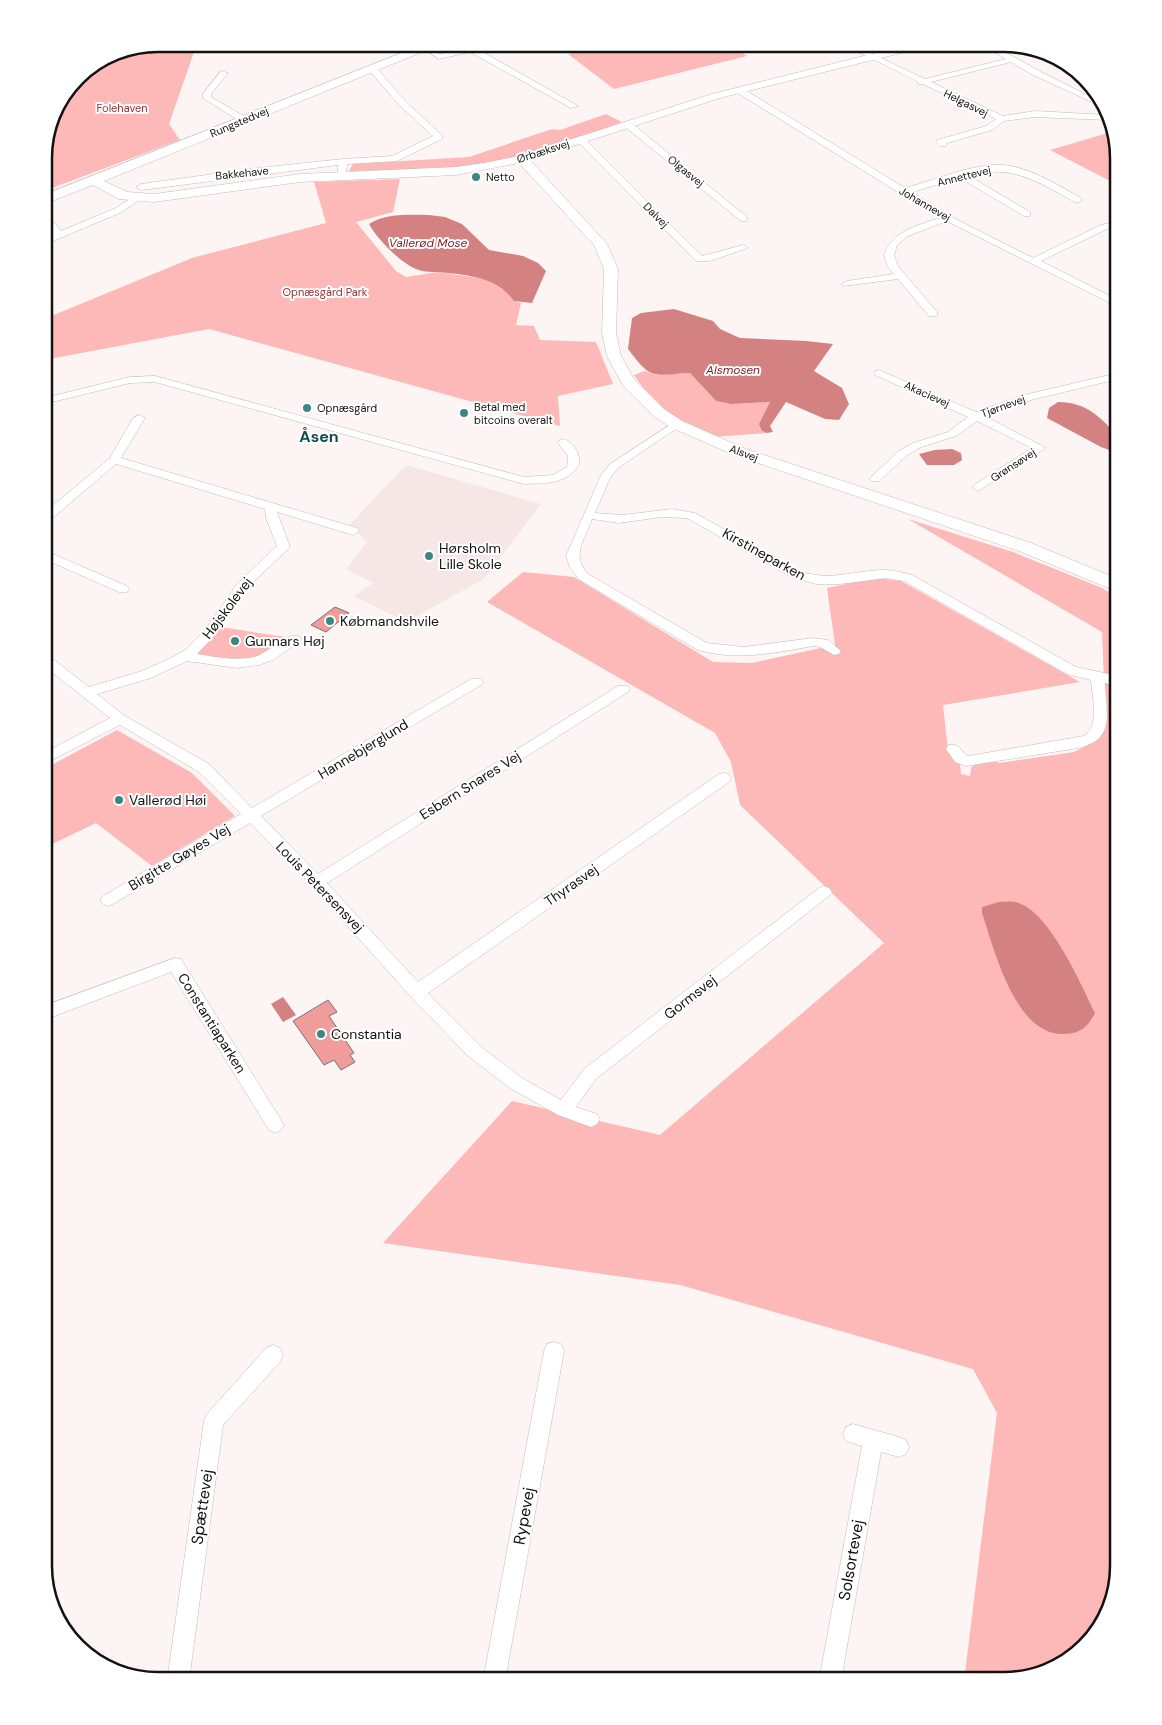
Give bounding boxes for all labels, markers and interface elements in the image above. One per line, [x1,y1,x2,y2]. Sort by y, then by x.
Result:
street label: Helgasvej [941,86,991,120]
park label: Folehaven [96,101,148,115]
street label: Rungstedvej [208,103,270,141]
street label: Ørbæksvej [515,136,571,166]
street label: Olgasvej [665,152,707,190]
street label: Bakkehave [215,163,269,183]
street label: Annettevej [936,163,992,189]
place label: Netto [486,170,515,184]
marker: Netto [470,171,482,183]
street label: Johannevej [897,184,953,224]
street label: Dalvej [640,199,672,231]
water label: Vallerød Mose [389,235,467,251]
park label: Opnæsgård Park [283,285,368,299]
water label: Alsmosen [705,362,760,378]
street label: Akacievej [902,378,952,410]
street label: Tjørnevej [979,392,1027,420]
place label: Betal med bitcoins overalt [474,400,553,427]
place label: Opnæsgård [317,401,377,415]
marker: Opnæsgård [301,402,313,414]
marker: Betal med bitcoins overalt [458,407,470,419]
district label: Åsen [299,426,339,447]
street label: Alsvej [728,441,760,465]
street label: Grønsøvej [988,445,1038,485]
street label: Kirstineparken [719,524,809,584]
place label: Hørsholm Lille Skole [439,539,502,573]
marker: Hørsholm Lille Skole [423,550,435,562]
street label: Højskolevej [198,574,256,642]
place label: Købmandshvile [340,612,439,630]
marker: Købmandshvile [324,615,336,627]
place label: Gunnars Høj [245,632,325,650]
marker: Gunnars Høj [229,635,241,647]
street label: Hannebjerglund [315,715,411,783]
street label: Esbern Snares Vej [416,747,524,823]
place label: Vallerød Høi [129,791,206,809]
marker: Vallerød Høi [113,794,125,806]
street label: Birgitte Gøyes Vej [125,820,233,894]
street label: Louis Petersensvej [272,838,368,936]
street label: Thyrasvej [541,860,601,910]
street label: Constantiaparken [174,970,250,1076]
street label: Gormsvej [660,971,720,1023]
place label: Constantia [331,1025,402,1043]
marker: Constantia [315,1028,327,1040]
street label: Spættevej [186,1468,218,1546]
street label: Rypevej [509,1486,539,1546]
street label: Solsortevej [834,1518,868,1602]

